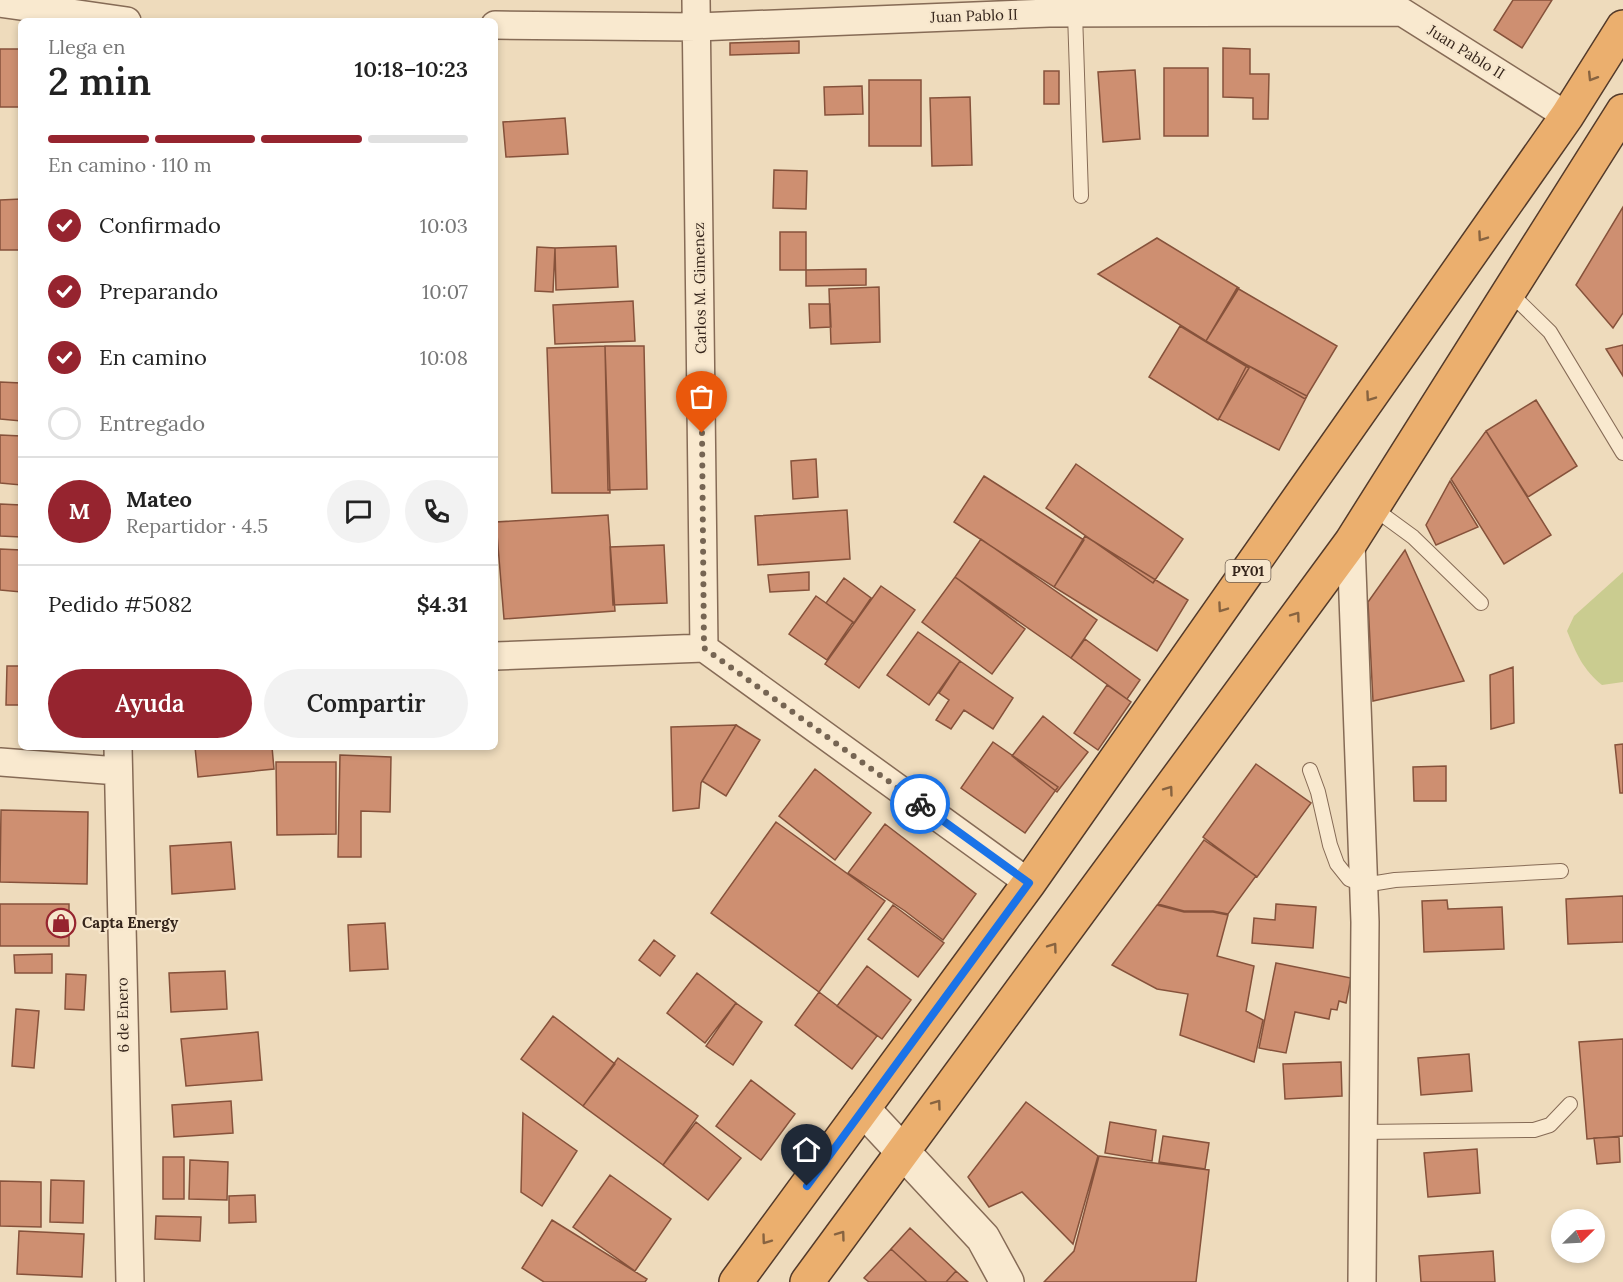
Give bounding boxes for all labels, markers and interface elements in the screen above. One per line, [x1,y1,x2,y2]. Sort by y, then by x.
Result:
street label: Juan Pablo II [929,4,1018,27]
street label: Juan Pablo II [1423,20,1508,83]
text: Llega en [48,34,125,59]
text: 10:18–10:23 [355,55,468,83]
text: 2 min [48,56,151,106]
one-way arrow [1588,70,1599,81]
text: En camino · 110 m [48,152,212,177]
icon: check [48,209,81,242]
text: Confirmado [99,211,221,239]
text: 10:03 [420,213,468,238]
street label: Carlos M. Gimenez [689,222,710,354]
one-way arrow [1478,231,1489,242]
icon: check [48,275,81,308]
text: Preparando [99,277,218,305]
text: 10:07 [422,279,468,304]
icon: check [48,341,81,374]
text: En camino [99,343,207,371]
text: 10:08 [420,345,468,370]
pin [676,371,727,433]
icon: bag [685,380,718,413]
one-way arrow [1366,390,1377,401]
text: Entregado [99,409,205,437]
button: chat [327,480,390,543]
button: phone [405,480,468,543]
text: Mateo [126,485,192,513]
text: M [69,497,90,525]
text: Repartidor · 4.5 [126,513,268,538]
road number: PY01 [1226,560,1270,582]
text: Pedido #5082 [48,590,192,618]
text: $4.31 [417,590,468,618]
one-way arrow [1218,602,1229,613]
one-way arrow [1289,611,1300,622]
button: Ayuda [48,669,252,738]
button: Compartir [264,669,468,738]
courier [890,774,950,834]
one-way arrow [1161,786,1172,797]
icon: bike [904,788,937,821]
shop icon: Capta Energy [45,907,77,939]
place label: Capta Energy [82,913,179,932]
one-way arrow [1046,943,1057,954]
street label: 6 de Enero [112,977,133,1053]
one-way arrow [930,1100,941,1111]
pin [781,1124,832,1186]
icon: home [790,1133,823,1166]
north arrow [1551,1209,1605,1263]
map controls [1551,1209,1605,1263]
one-way arrow [834,1230,845,1241]
one-way arrow [763,1234,774,1245]

